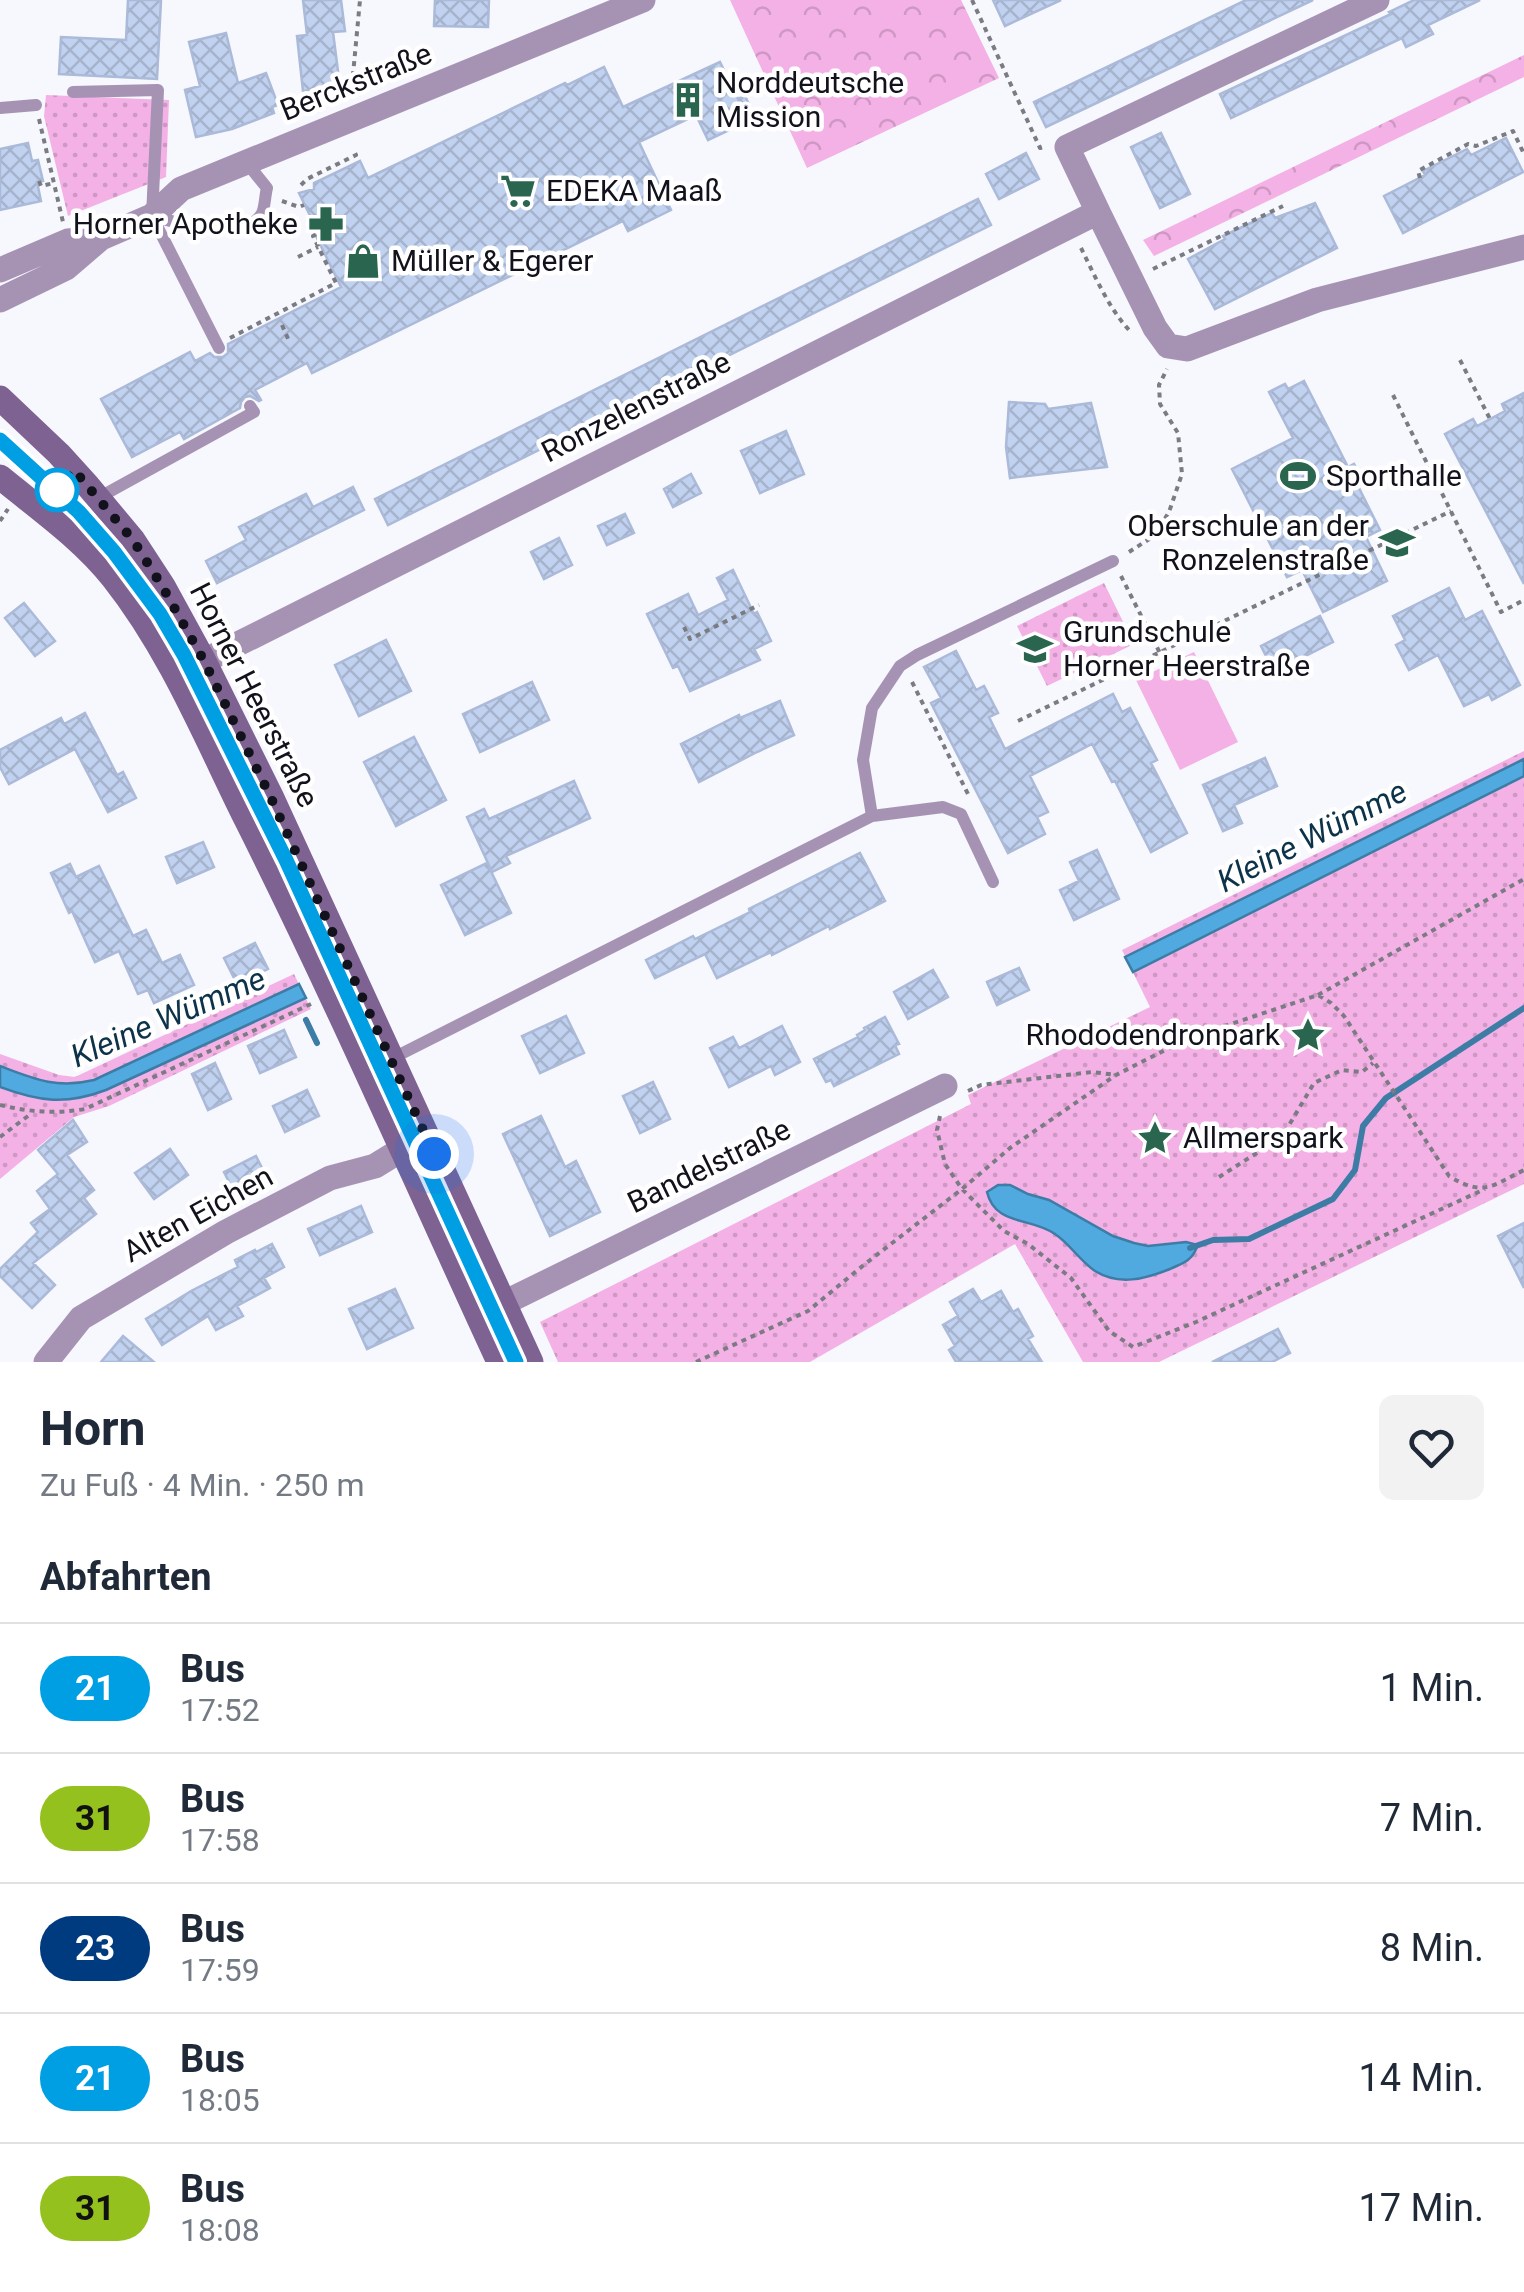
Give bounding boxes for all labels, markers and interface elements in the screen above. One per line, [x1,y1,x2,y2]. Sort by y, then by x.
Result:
street label: Berckstraße [275,35,437,128]
place label: Norddeutsche Mission [716,65,904,134]
building icon: Norddeutsche Mission [669,81,707,119]
supermarket icon: EDEKA Maaß [499,172,537,210]
place label: EDEKA Maaß [546,173,722,208]
pharmacy icon: Horner Apotheke [307,205,345,243]
place label: Horner Apotheke [73,206,298,241]
shop icon: Müller & Egerer [344,242,382,280]
place label: Müller & Egerer [391,243,593,278]
street label: Ronzelenstraße [535,344,736,469]
sports icon: Sporthalle [1279,457,1317,495]
place label: Sporthalle [1326,458,1462,493]
unlabelled marker [36,469,78,511]
place label: Oberschule an der Ronzelenstraße [1127,508,1369,577]
school or university icon: Oberschule an der Ronzelenstraße [1378,524,1416,562]
street label: Horner Heerstraße [183,577,326,813]
place label: Grundschule Horner Heerstraße [1063,614,1310,683]
school or university icon: Grundschule Horner Heerstraße [1016,630,1054,668]
water label: Kleine Wümme [1211,772,1413,900]
water label: Kleine Wümme [65,959,271,1075]
place icon: Rhododendronpark [1289,1016,1327,1054]
place label: Rhododendronpark [1025,1017,1281,1052]
street label: Bandelstraße [622,1111,796,1220]
place icon: Allmerspark [1136,1119,1174,1157]
place label: Allmerspark [1183,1120,1344,1155]
your location [409,1129,459,1179]
street label: Alten Eichen [117,1158,279,1269]
button: heart [1379,1395,1484,1500]
text: Horn [40,1400,145,1457]
text: Zu Fuß · 4 Min. · 250 m [40,1466,365,1504]
text: Abfahrten [40,1555,212,1599]
text: Bus [180,1647,245,1691]
text: 1 Min. [1380,1666,1484,1710]
text: 21 [75,1668,115,1709]
text: 17:52 [180,1691,260,1729]
text: Bus [180,1777,245,1821]
text: 7 Min. [1380,1796,1484,1840]
text: 31 [75,1798,115,1839]
text: 17:58 [180,1821,260,1859]
text: Bus [180,1907,245,1951]
text: 8 Min. [1380,1926,1484,1970]
text: 23 [75,1928,115,1969]
text: 17:59 [180,1951,260,1989]
text: Bus [180,2037,245,2081]
text: 14 Min. [1358,2056,1484,2100]
text: 21 [75,2058,115,2099]
text: 18:05 [180,2081,260,2119]
text: Bus [180,2167,245,2211]
text: 17 Min. [1358,2186,1484,2230]
text: 31 [75,2188,115,2229]
text: 18:08 [180,2211,260,2249]

